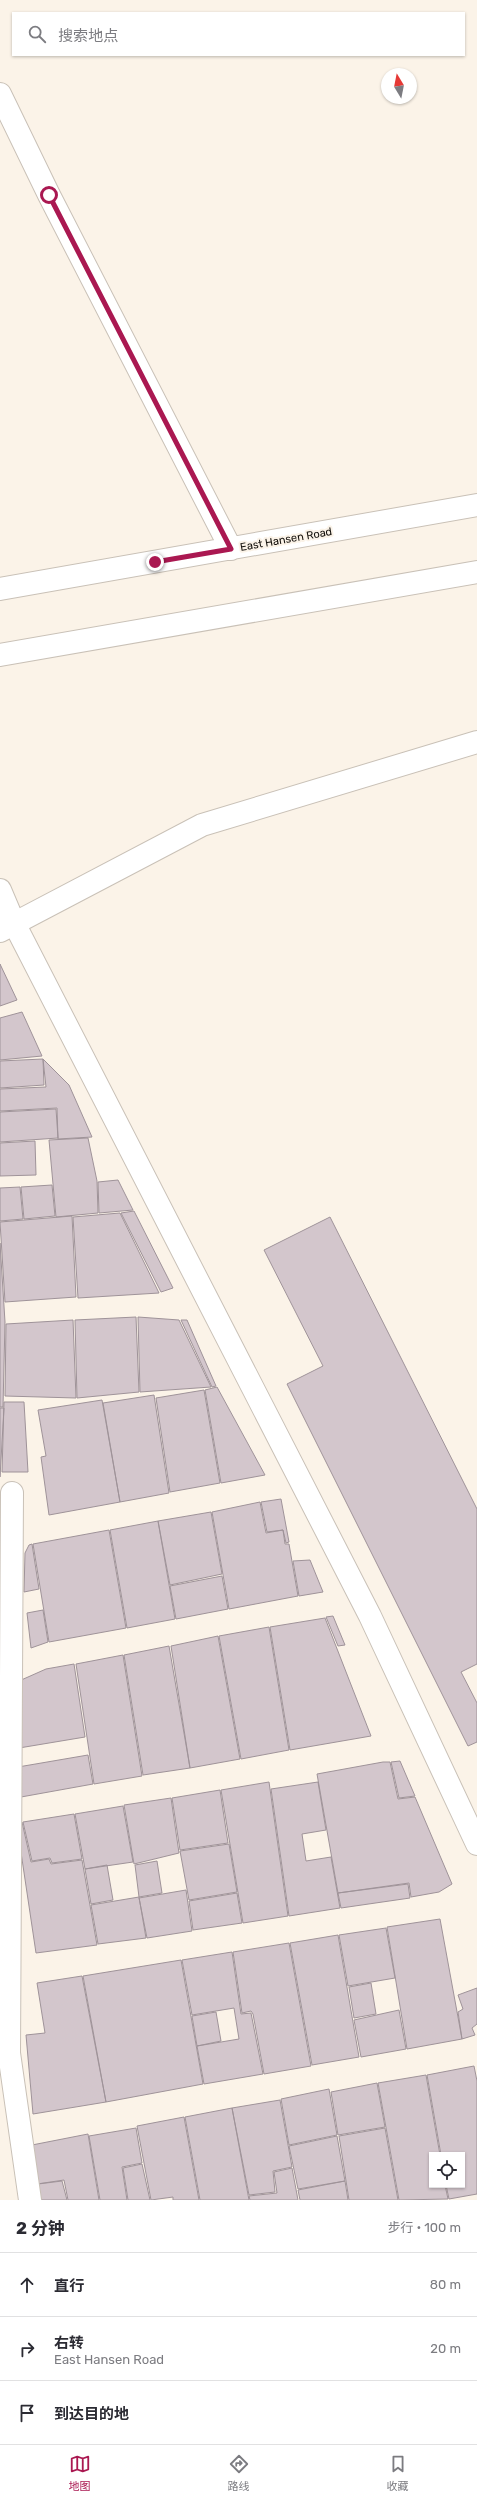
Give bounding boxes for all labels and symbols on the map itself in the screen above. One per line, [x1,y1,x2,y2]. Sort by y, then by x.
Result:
north arrow [381,68,417,104]
route start [40,186,58,204]
street label: East Hansen Road [239,525,333,554]
route end [146,553,164,571]

